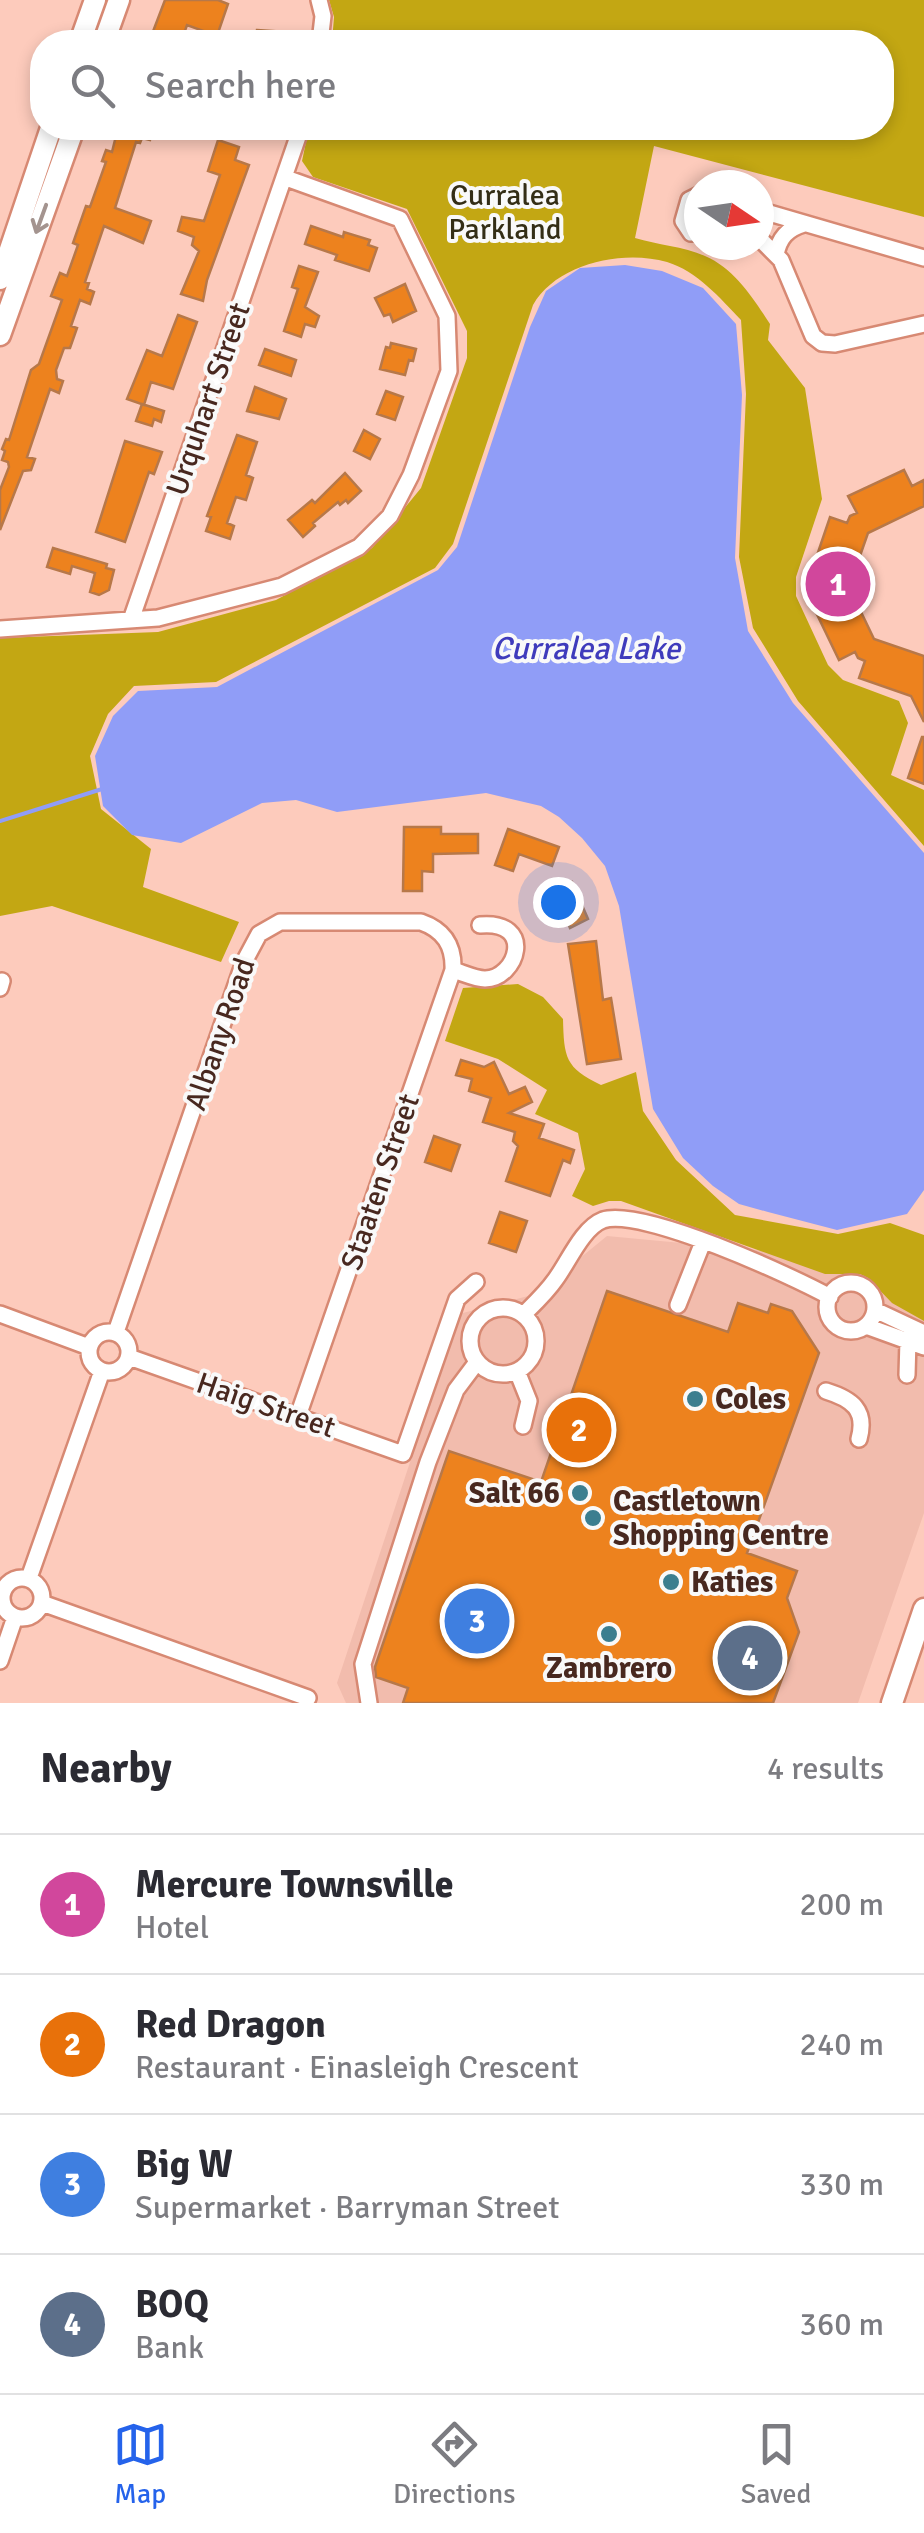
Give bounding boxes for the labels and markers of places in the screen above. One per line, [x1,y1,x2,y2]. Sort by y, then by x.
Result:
pin: 1 [806,546,870,622]
place label: Coles [715,1381,786,1418]
marker: Coles [684,1388,706,1410]
pin: 2 [546,1392,612,1468]
place label: Salt 66 [469,1475,560,1512]
marker: Salt 66 [569,1482,591,1504]
place label: Castletown Shopping Centre [613,1483,829,1554]
marker: Castletown Shopping Centre [582,1507,604,1529]
place label: Katies [691,1564,773,1601]
marker: Katies [660,1571,682,1593]
pin: 3 [444,1584,510,1658]
pin: 4 [718,1620,782,1696]
marker: Zambrero [598,1623,620,1645]
place label: Zambrero [546,1650,672,1687]

